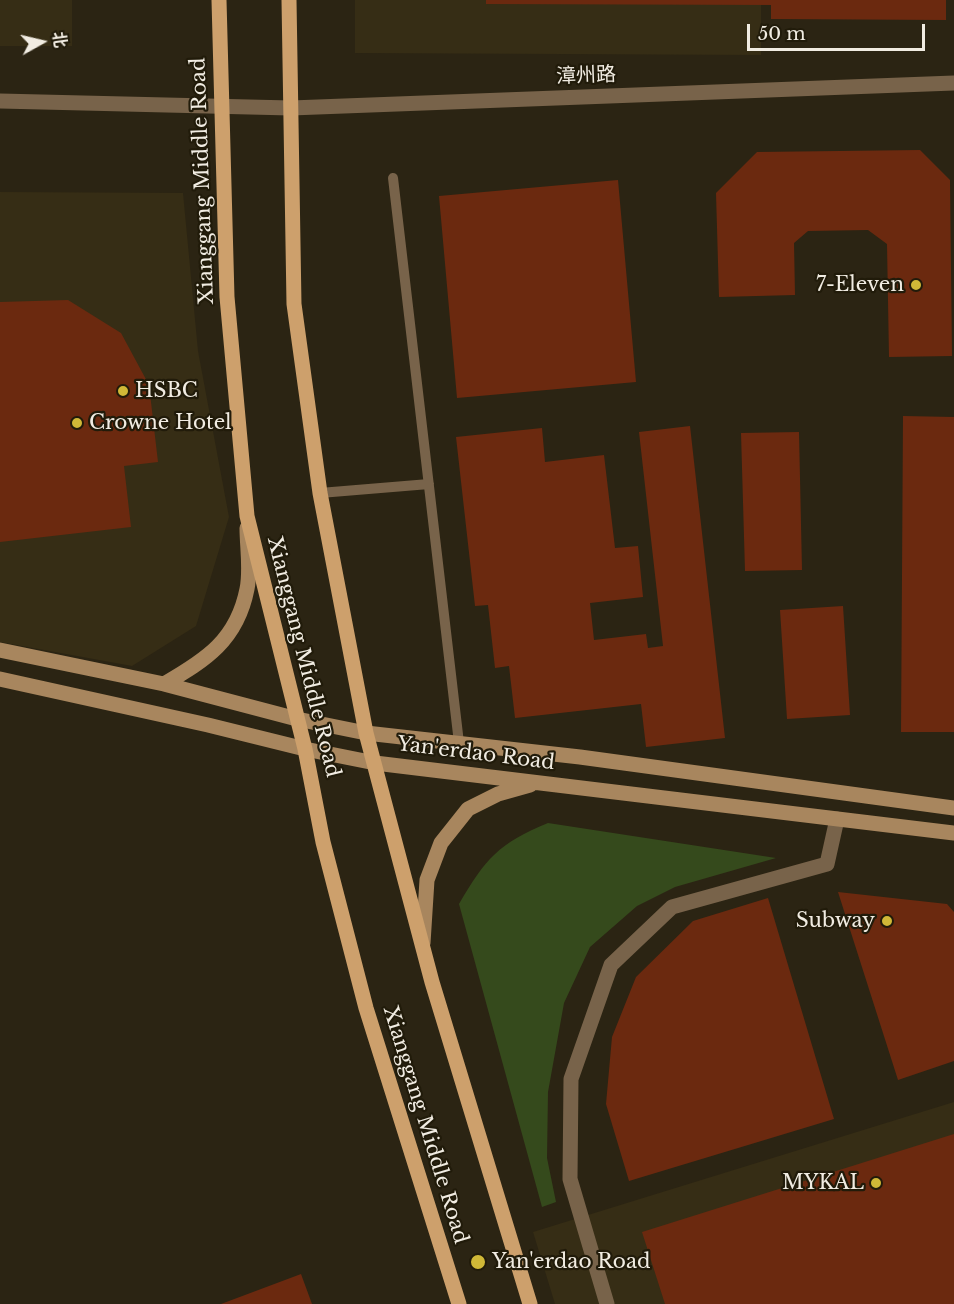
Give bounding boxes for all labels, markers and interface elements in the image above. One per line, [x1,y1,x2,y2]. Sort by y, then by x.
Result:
north arrow [12,12,72,72]
scale bar [750,12,928,50]
text: 50 m [758,23,806,45]
text: 北 [49,30,71,49]
street label: Xianggang Middle Road [187,57,219,305]
street label: 漳州路 [556,63,616,89]
place label: 7-Eleven [816,273,904,297]
marker: 7-Eleven [909,278,923,292]
place label: HSBC [135,379,198,403]
marker: HSBC [116,384,130,398]
place label: Crowne Hotel [89,411,232,435]
marker: Crowne Hotel [70,416,84,430]
street label: Xianggang Middle Road [261,534,345,780]
street label: Yan'erdao Road [396,732,556,776]
place label: Subway [796,909,875,933]
marker: Subway [880,914,894,928]
street label: Xianggang Middle Road [377,1003,473,1247]
place label: MYKAL [782,1171,864,1195]
marker: MYKAL [869,1176,883,1190]
place label: Yan'erdao Road [492,1250,650,1274]
marker: Yan'erdao Road [469,1253,487,1271]

